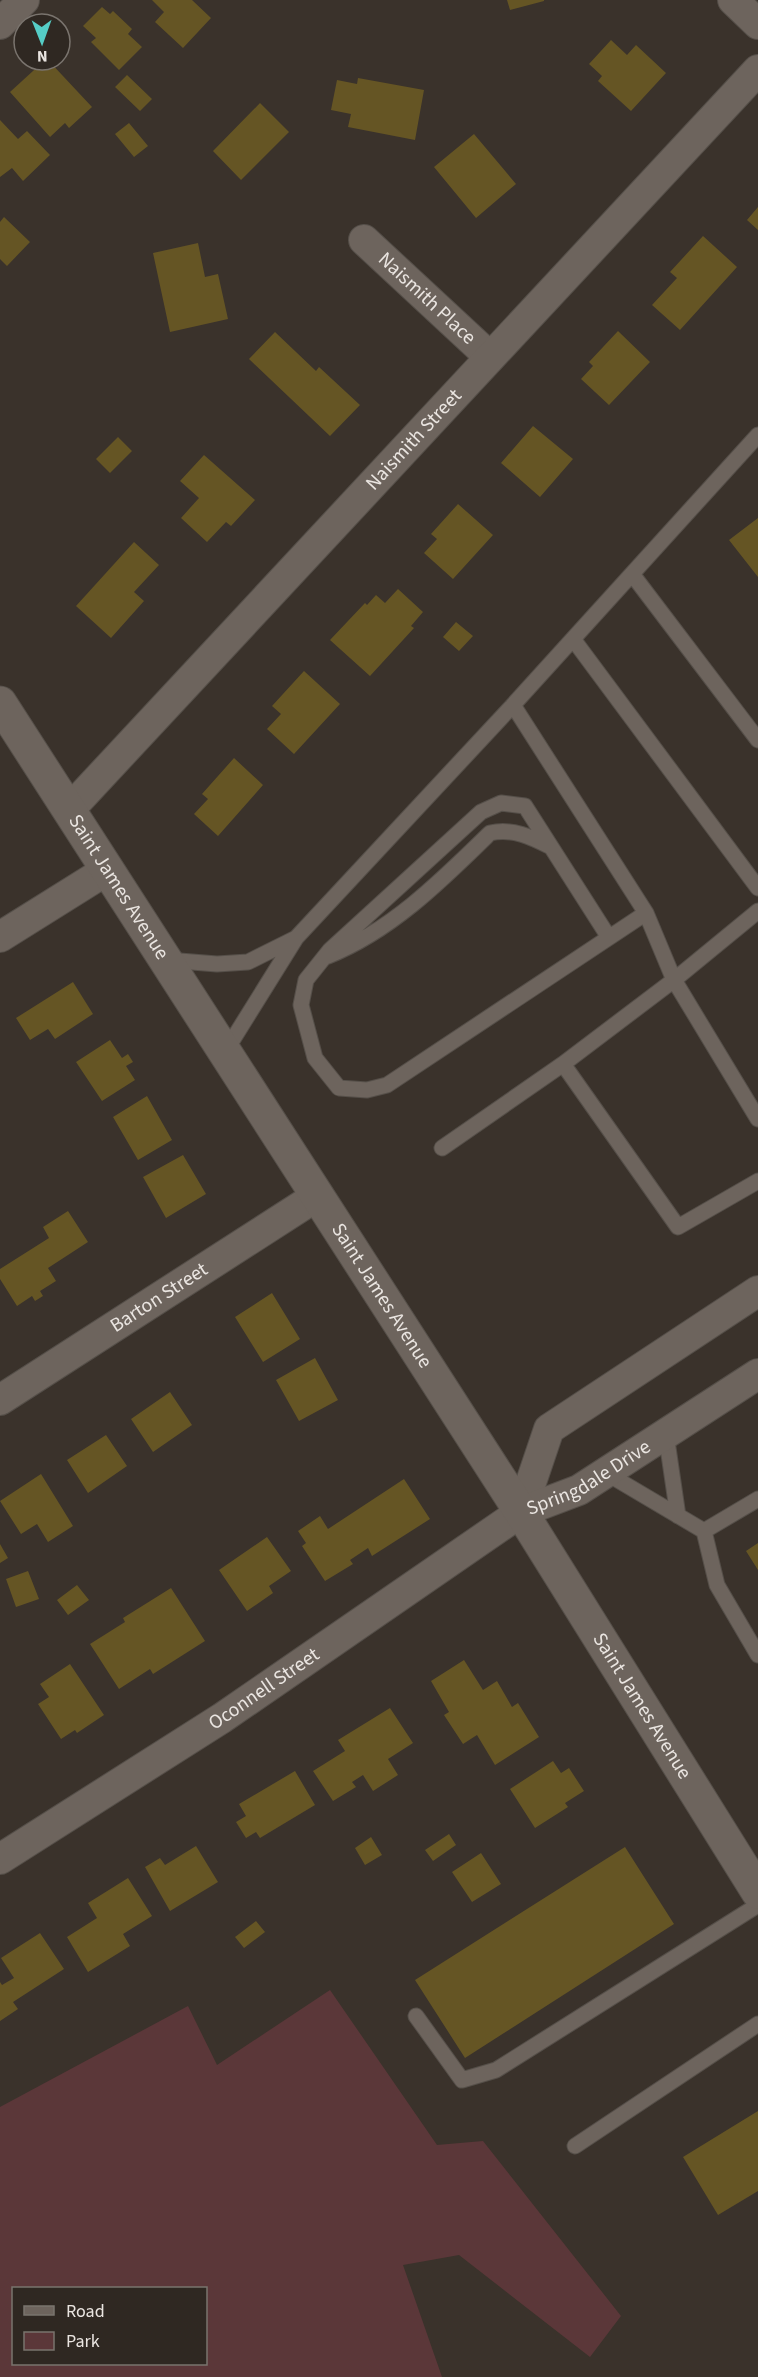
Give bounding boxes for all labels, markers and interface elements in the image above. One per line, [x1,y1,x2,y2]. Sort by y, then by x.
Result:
north arrow [12,12,72,72]
text: N [37,45,48,67]
street label: Naismith Place [372,246,482,351]
street label: Naismith Street [359,383,468,497]
street label: Saint James Avenue [61,809,176,965]
street label: Saint James Avenue [325,1218,439,1374]
street label: Barton Street [105,1256,213,1340]
street label: Springdale Drive [522,1433,656,1523]
street label: Saint James Avenue [586,1628,698,1785]
street label: Oconnell Street [203,1641,325,1737]
legend [12,2287,207,2365]
text: Road [66,2299,105,2324]
text: Park [66,2329,100,2354]

